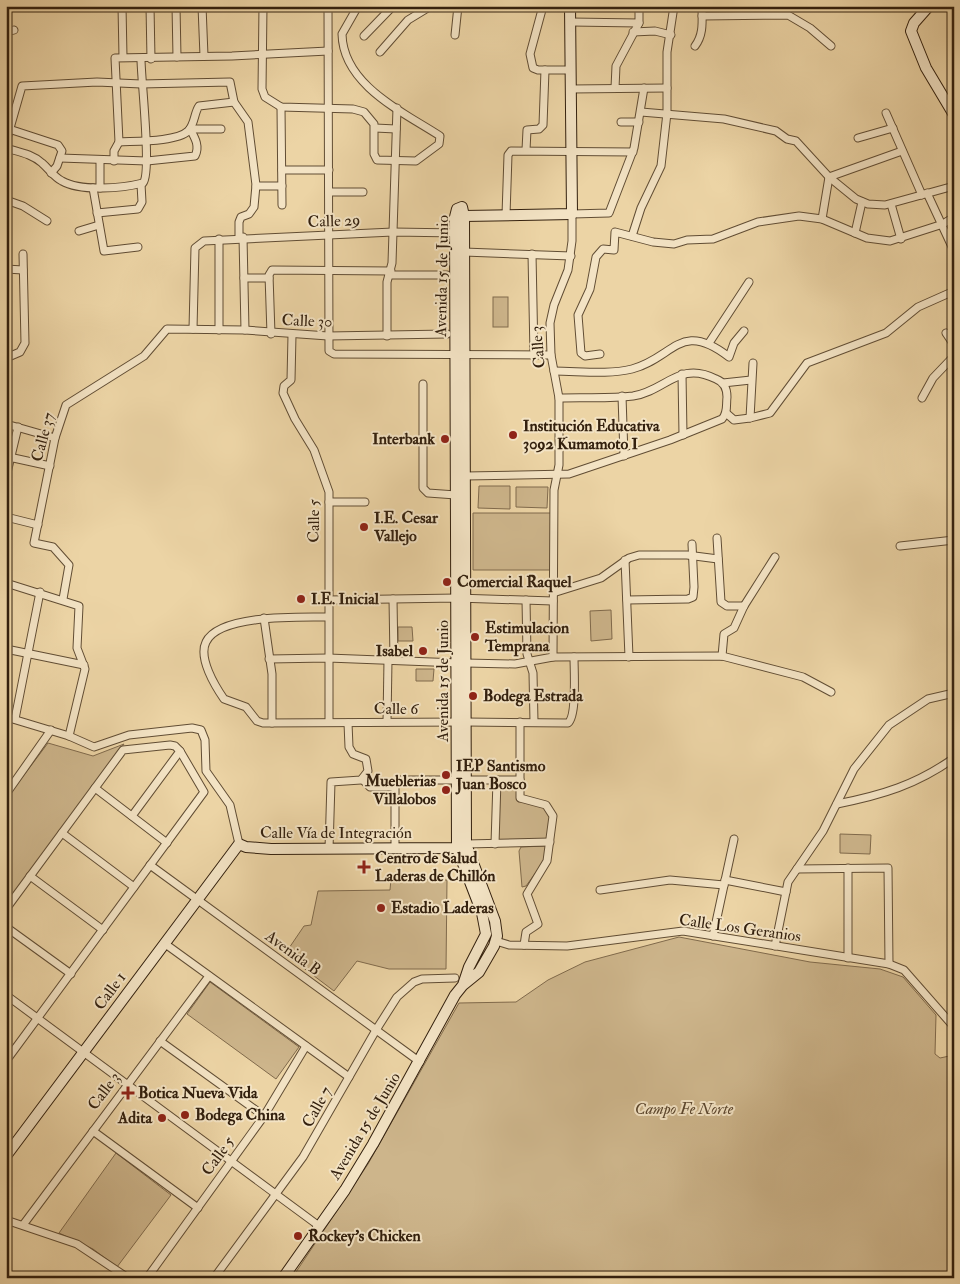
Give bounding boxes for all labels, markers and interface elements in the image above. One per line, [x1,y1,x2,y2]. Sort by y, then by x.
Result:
street label: Calle 29 [307,210,361,232]
street label: Avenida 15 de Junio [431,215,454,338]
street label: Calle 30 [281,310,333,332]
street label: Calle 3 [526,325,550,369]
street label: Calle 37 [27,410,59,464]
place label: Institución Educativa 3092 Kumamoto I [523,416,660,454]
place label: Interbank [372,429,435,449]
marker: Institución Educativa 3092 Kumamoto I [507,429,519,441]
marker: Interbank [439,433,451,445]
street label: Calle 5 [304,499,324,543]
place label: I.E. Cesar Vallejo [373,508,439,546]
marker: I.E. Cesar Vallejo [358,521,370,533]
place label: Comercial Raquel [457,572,572,593]
marker: Comercial Raquel [441,576,453,588]
place label: I.E. Inicial [311,589,380,609]
marker: I.E. Inicial [295,593,307,605]
place label: Estimulacion Temprana [484,618,570,657]
street label: Avenida 15 de Junio [433,620,454,743]
marker: Estimulacion Temprana [469,631,481,643]
place label: Isabel [376,641,414,661]
marker: Isabel [417,645,429,657]
place label: Bodega Estrada [483,686,583,707]
marker: Bodega Estrada [467,690,479,702]
street label: Calle 6 [374,699,419,719]
place label: IEP Santismo Juan Bosco [455,756,546,795]
marker: IEP Santismo Juan Bosco [440,769,452,781]
place label: Mueblerias Villalobos [364,771,437,809]
marker: Mueblerias Villalobos [440,784,452,796]
street label: Calle Vía de Integración [260,823,412,843]
place label: Centro de Salud Laderas de Chillón [375,848,496,886]
marker: Centro de Salud Laderas de Chillón [357,860,371,874]
place label: Estadio Laderas [391,898,494,918]
marker: Estadio Laderas [375,902,387,914]
street label: Calle Los Geranios [678,910,802,946]
street label: Avenida B [260,926,325,980]
street label: Calle 1 [90,968,130,1014]
street label: Calle 3 [83,1068,125,1114]
street label: Avenida 15 de Junio [324,1068,406,1185]
street label: Calle 7 [298,1082,337,1131]
place label: Botica Nueva Vida [138,1083,258,1103]
marker: Botica Nueva Vida [122,1087,134,1099]
park label: Campo Fe Norte [635,1099,734,1119]
place label: Bodega China [195,1105,285,1126]
place label: Adita [117,1108,152,1128]
marker: Bodega China [179,1109,191,1121]
marker: Adita [156,1112,168,1124]
street label: Calle 5 [197,1133,239,1179]
place label: Rockey's Chicken [308,1226,421,1247]
marker: Rockey's Chicken [292,1230,304,1242]

